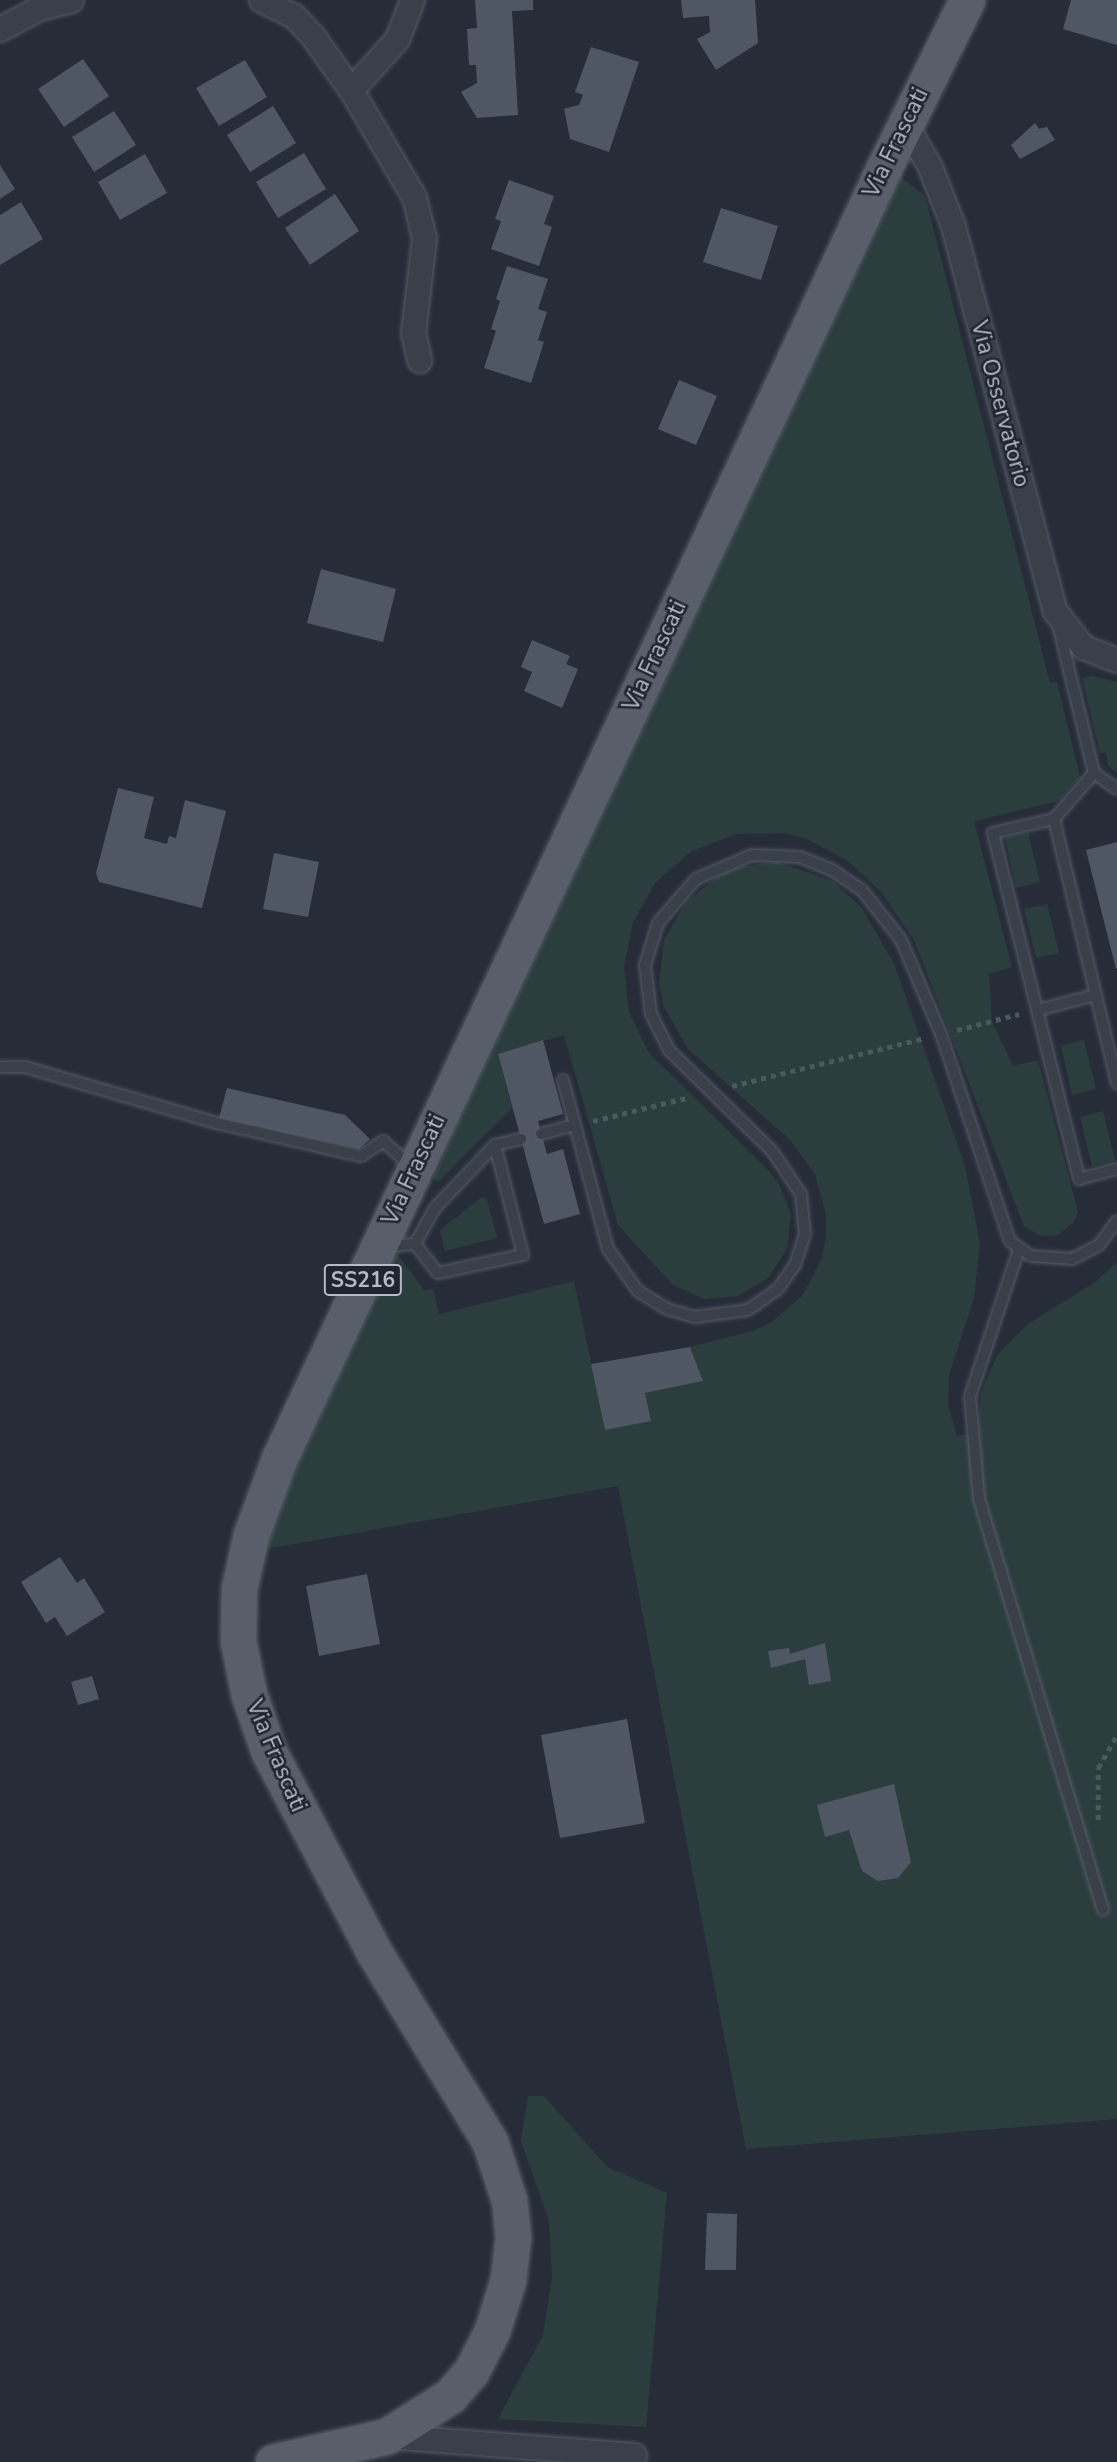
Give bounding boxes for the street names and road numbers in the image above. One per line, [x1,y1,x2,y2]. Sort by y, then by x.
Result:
street label: Via Frascati [857,83,935,203]
street label: Via Osservatorio [965,318,1035,490]
street label: Via Frascati [617,596,693,716]
street label: Via Frascati [376,1110,452,1230]
road number: SS216 [323,1262,403,1298]
street label: Via Frascati [240,1696,312,1816]

